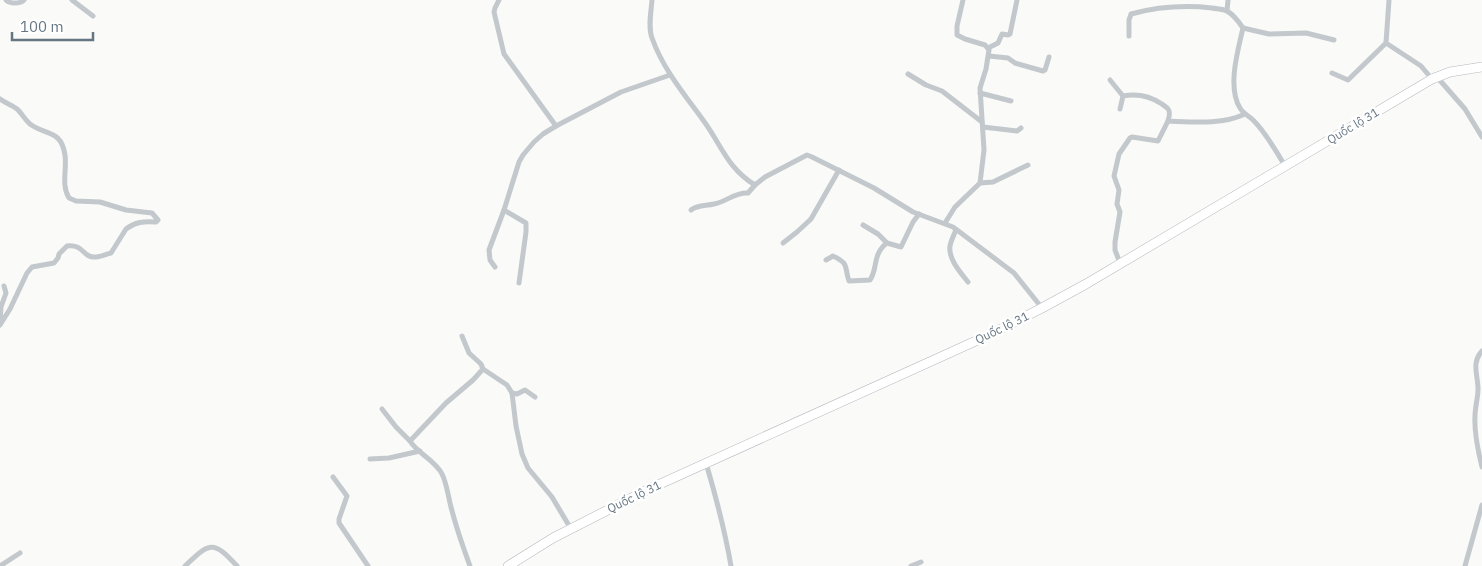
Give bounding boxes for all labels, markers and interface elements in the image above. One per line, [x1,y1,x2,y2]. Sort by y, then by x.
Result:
scale bar [12,10,94,42]
text: 100 m [20,17,64,36]
street label: Quốc lộ 31 [1324,104,1382,147]
street label: Quốc lộ 31 [972,308,1031,347]
street label: Quốc lộ 31 [604,477,663,516]

